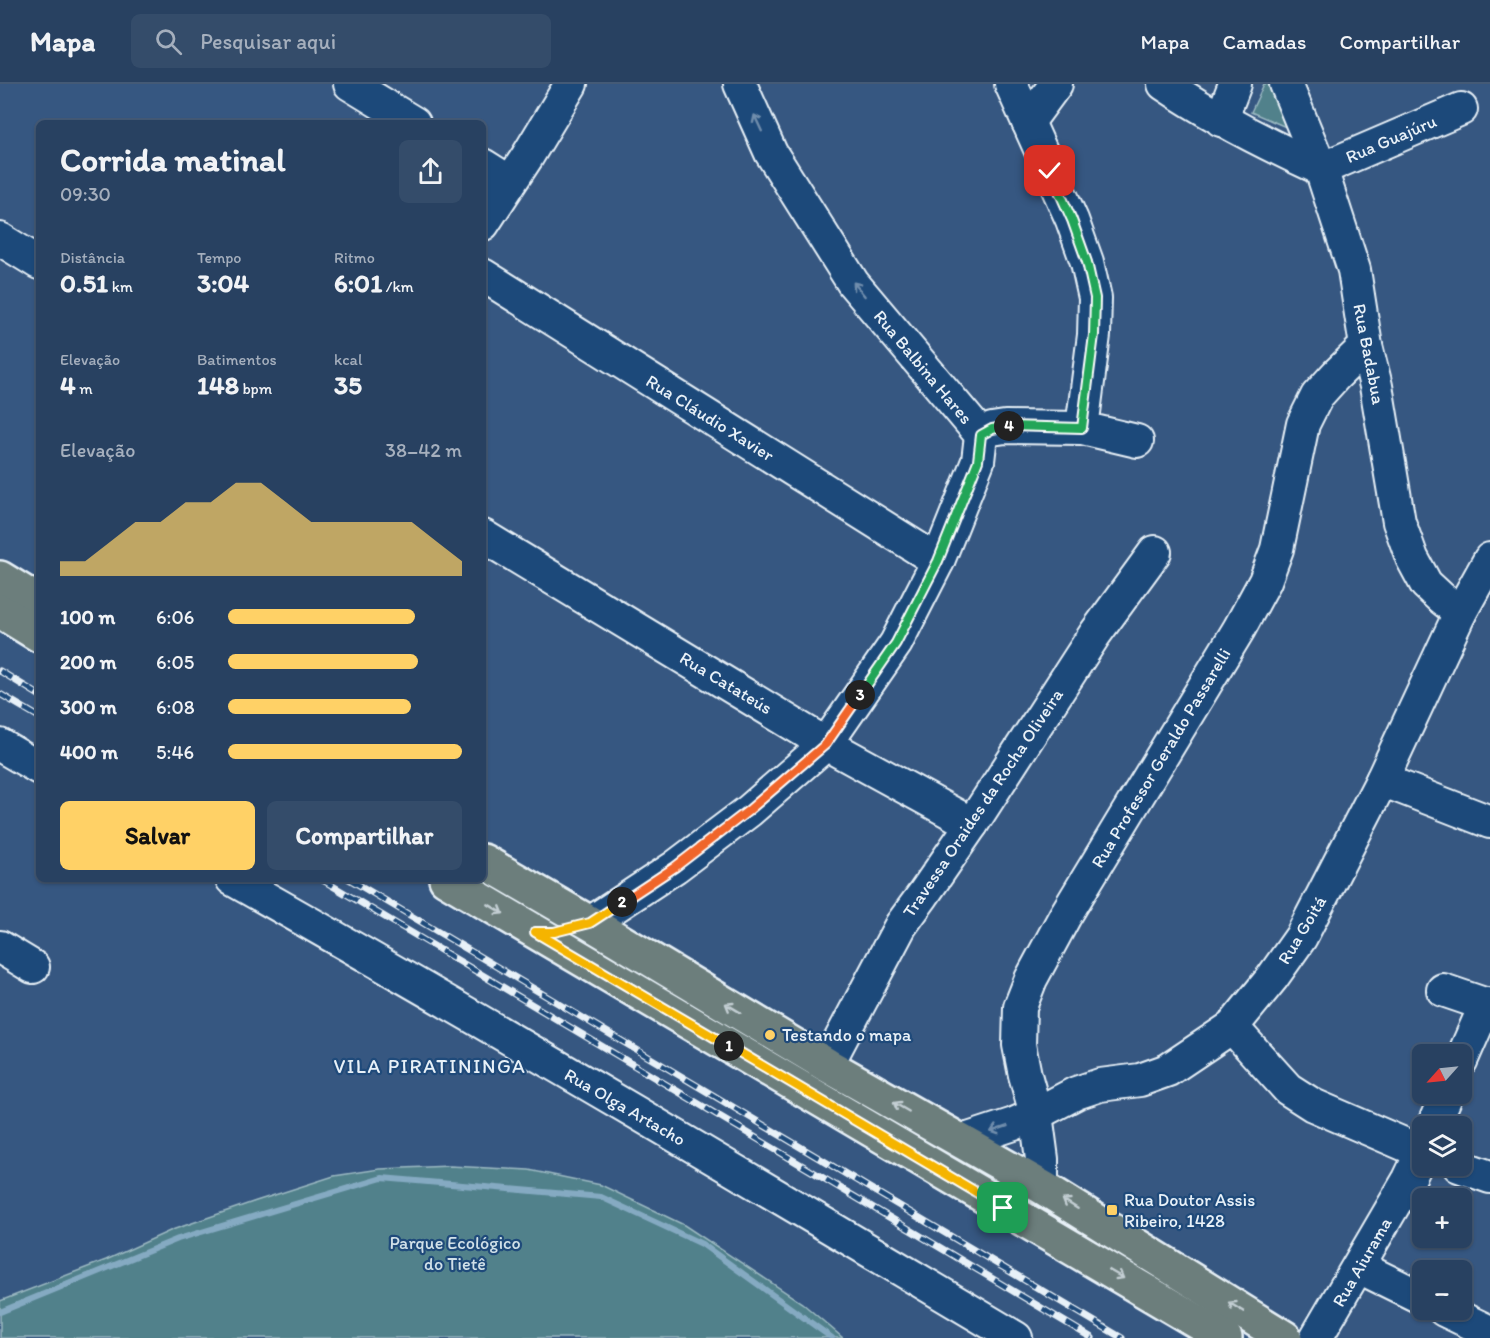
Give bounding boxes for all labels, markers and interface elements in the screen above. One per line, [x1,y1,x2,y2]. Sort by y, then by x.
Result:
search box [131,14,551,68]
text: Mapa [30,24,95,58]
icon: search [152,25,185,58]
text: Pesquisar aqui [200,28,336,55]
text: Mapa [1141,29,1189,54]
text: Camadas [1222,29,1306,54]
text: Compartilhar [1339,29,1460,54]
street label: Rua Guajúru [1342,110,1440,168]
one-way arrow [751,114,763,132]
text: Corrida matinal [60,140,286,179]
button: share [399,140,462,203]
pin [1024,145,1075,196]
icon: check [1033,154,1066,187]
text: 09:30 [60,182,111,206]
text: Distância [60,248,125,267]
text: Tempo [197,248,242,267]
text: Ritmo [334,248,375,267]
text: 0.51 [60,267,108,299]
text: 3:04 [197,267,249,299]
text: 6:01 [334,267,382,299]
text: km [108,277,133,296]
text: /km [382,277,414,296]
one-way arrow [852,281,865,297]
street label: Rua Badabua [1348,302,1390,407]
street label: Rua Balbina Hares [869,305,977,429]
text: Elevação [60,350,120,369]
text: Batimentos [197,350,277,369]
text: kcal [334,350,362,369]
text: 4 [60,369,76,401]
text: 148 [197,369,239,401]
text: 35 [334,369,362,401]
street label: Rua Cláudio Xavier [642,370,779,467]
text: m [76,379,93,398]
text: bpm [239,379,272,398]
pin: 4 [994,411,1024,441]
text: 4 [1004,416,1014,435]
text: Elevação [60,438,135,462]
text: 38–42 m [385,438,462,462]
text: 100 m [60,605,115,629]
text: 6:06 [156,605,194,629]
street label: Rua Professor Geraldo Passarelli [1087,644,1235,872]
street label: Rua Catateús [676,647,776,719]
text: 200 m [60,650,116,674]
text: 6:05 [156,650,194,674]
pin: 3 [845,680,875,710]
street label: Travessa Oraides da Rocha Oliveira [898,684,1068,922]
text: 3 [856,685,864,704]
text: 300 m [60,695,117,719]
text: 6:08 [156,695,195,719]
text: 400 m [60,740,118,764]
text: 5:46 [156,740,194,764]
button: Salvar [60,801,255,870]
button: Compartilhar [267,801,462,870]
pin: 2 [607,887,637,917]
street label: Rua Goitá [1273,891,1331,968]
text: 2 [618,892,626,911]
one-way arrow [487,903,504,915]
one-way arrow [725,1002,742,1014]
place label: Testando o mapa [782,1024,912,1046]
marker: Testando o mapa [763,1028,777,1042]
pin: 1 [714,1031,744,1061]
text: 1 [725,1036,733,1055]
north arrow [1412,1044,1472,1104]
map controls [1412,1044,1472,1320]
district label: VILA PIRATININGA [334,1054,526,1078]
street label: Rua Olga Artacho [561,1063,689,1151]
one-way arrow [893,1101,910,1113]
button: layers [1412,1116,1472,1176]
one-way arrow [990,1125,1009,1136]
pin [977,1182,1028,1233]
button: + [1412,1188,1472,1248]
place label: Rua Doutor Assis Ribeiro, 1428 [1124,1189,1255,1232]
icon: arrive [986,1191,1019,1224]
one-way arrow [1062,1198,1079,1210]
marker: Rua Doutor Assis Ribeiro, 1428 [1105,1203,1119,1217]
street label: Rua Aiurama [1328,1213,1397,1311]
park label: Parque Ecológico do Tietê [389,1232,521,1275]
button: − [1412,1260,1472,1320]
one-way arrow [1107,1268,1124,1280]
one-way arrow [1228,1301,1245,1313]

